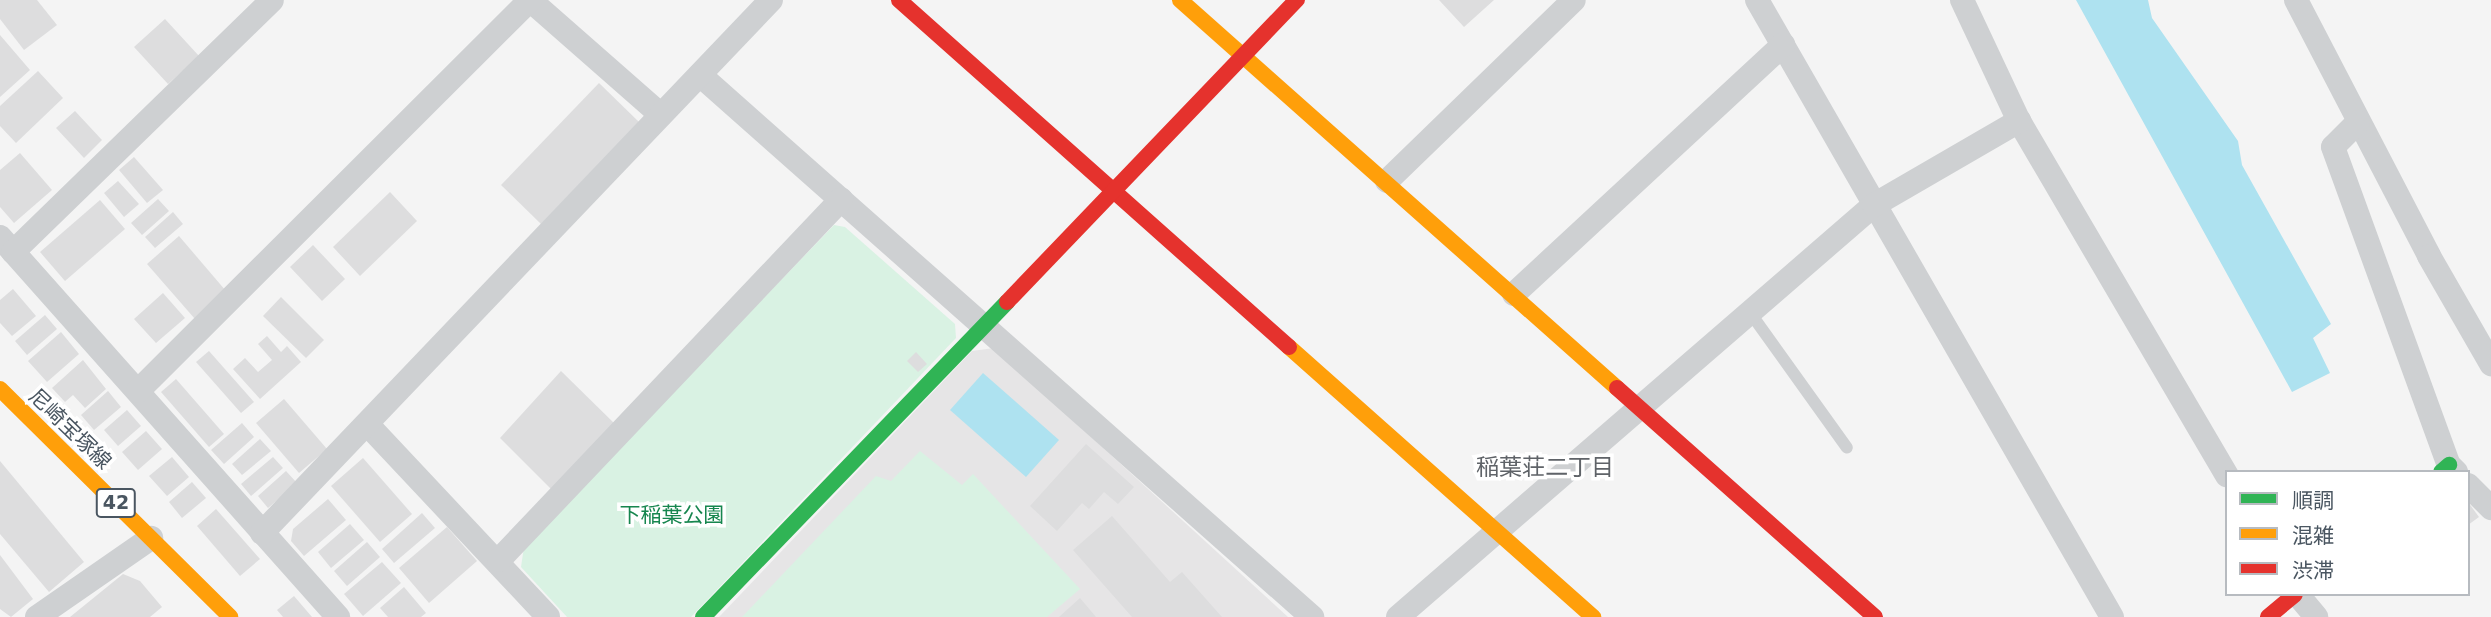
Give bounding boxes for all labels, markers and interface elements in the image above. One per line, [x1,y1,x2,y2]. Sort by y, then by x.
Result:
street label: 尼崎宝塚線 [23,383,117,475]
district label: 稲葉荘二丁目 [1476,453,1614,481]
legend [2225,470,2470,596]
road number: 42 [95,488,137,518]
text: 順調 [2292,489,2334,513]
park label: 下稲葉公園 [620,502,724,528]
text: 混雑 [2292,524,2334,548]
text: 渋滞 [2292,559,2334,583]

